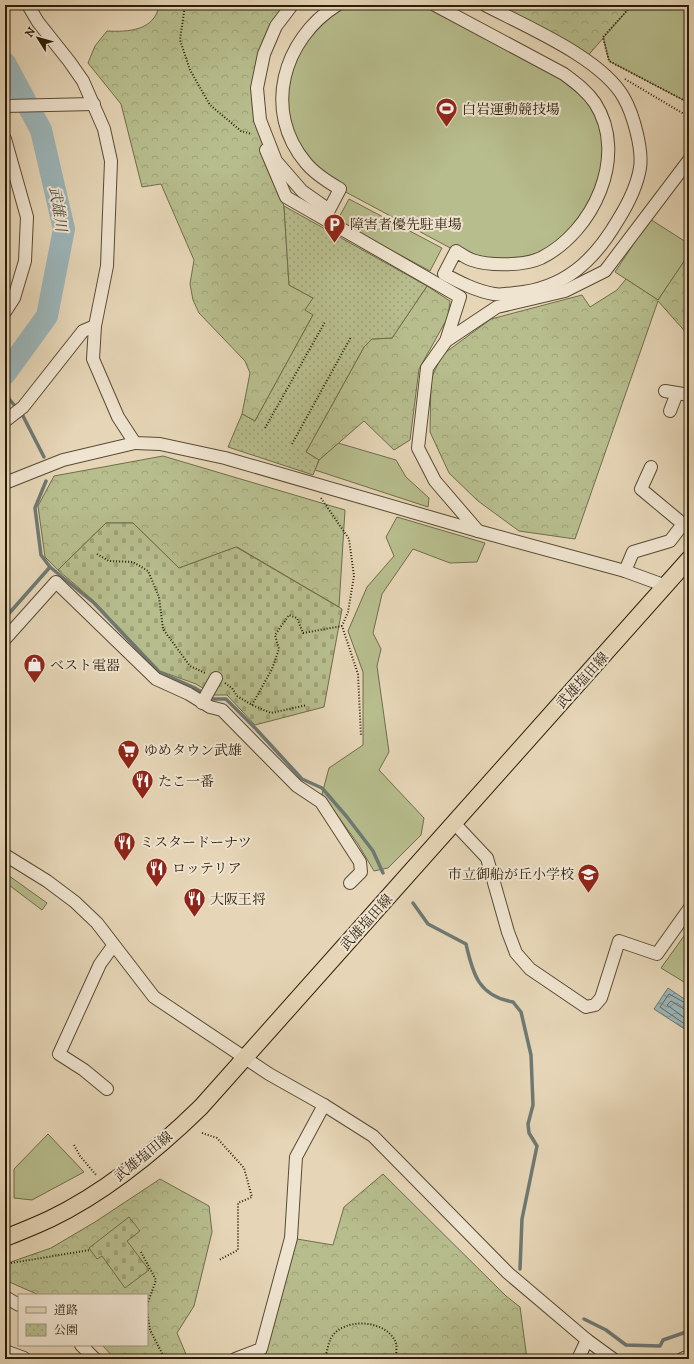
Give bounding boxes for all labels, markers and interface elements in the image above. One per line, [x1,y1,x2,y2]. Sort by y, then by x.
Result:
north arrow [18,18,58,58]
text: N [23,25,39,40]
sports icon: 白岩運動競技場 [433,96,459,129]
place label: 白岩運動競技場 [462,101,560,119]
water label: 武雄川 [45,185,71,235]
parking icon: 障害者優先駐車場 [321,211,347,244]
place label: 障害者優先駐車場 [350,216,462,234]
street label: 武雄塩田線 [553,649,613,713]
shop icon: ベスト電器 [21,652,47,685]
place label: ベスト電器 [50,657,120,675]
supermarket icon: ゆめタウン武雄 [115,737,141,770]
place label: ゆめタウン武雄 [144,742,242,760]
restaurant icon: たこ一番 [129,768,155,801]
place label: たこ一番 [158,773,214,791]
restaurant icon: ミスタードーナツ [112,829,138,862]
place label: ミスタードーナツ [140,834,252,852]
restaurant icon: ロッテリア [143,855,169,888]
place label: ロッテリア [172,860,242,878]
school or university icon: 市立御船が丘小学校 [576,861,602,894]
place label: 市立御船が丘小学校 [448,866,574,884]
restaurant icon: 大阪王将 [181,886,207,919]
place label: 大阪王将 [210,891,266,909]
street label: 武雄塩田線 [337,891,397,955]
street label: 武雄塩田線 [111,1128,176,1186]
legend [18,1294,148,1346]
text: 道路 [54,1303,78,1318]
text: 公園 [54,1323,78,1338]

